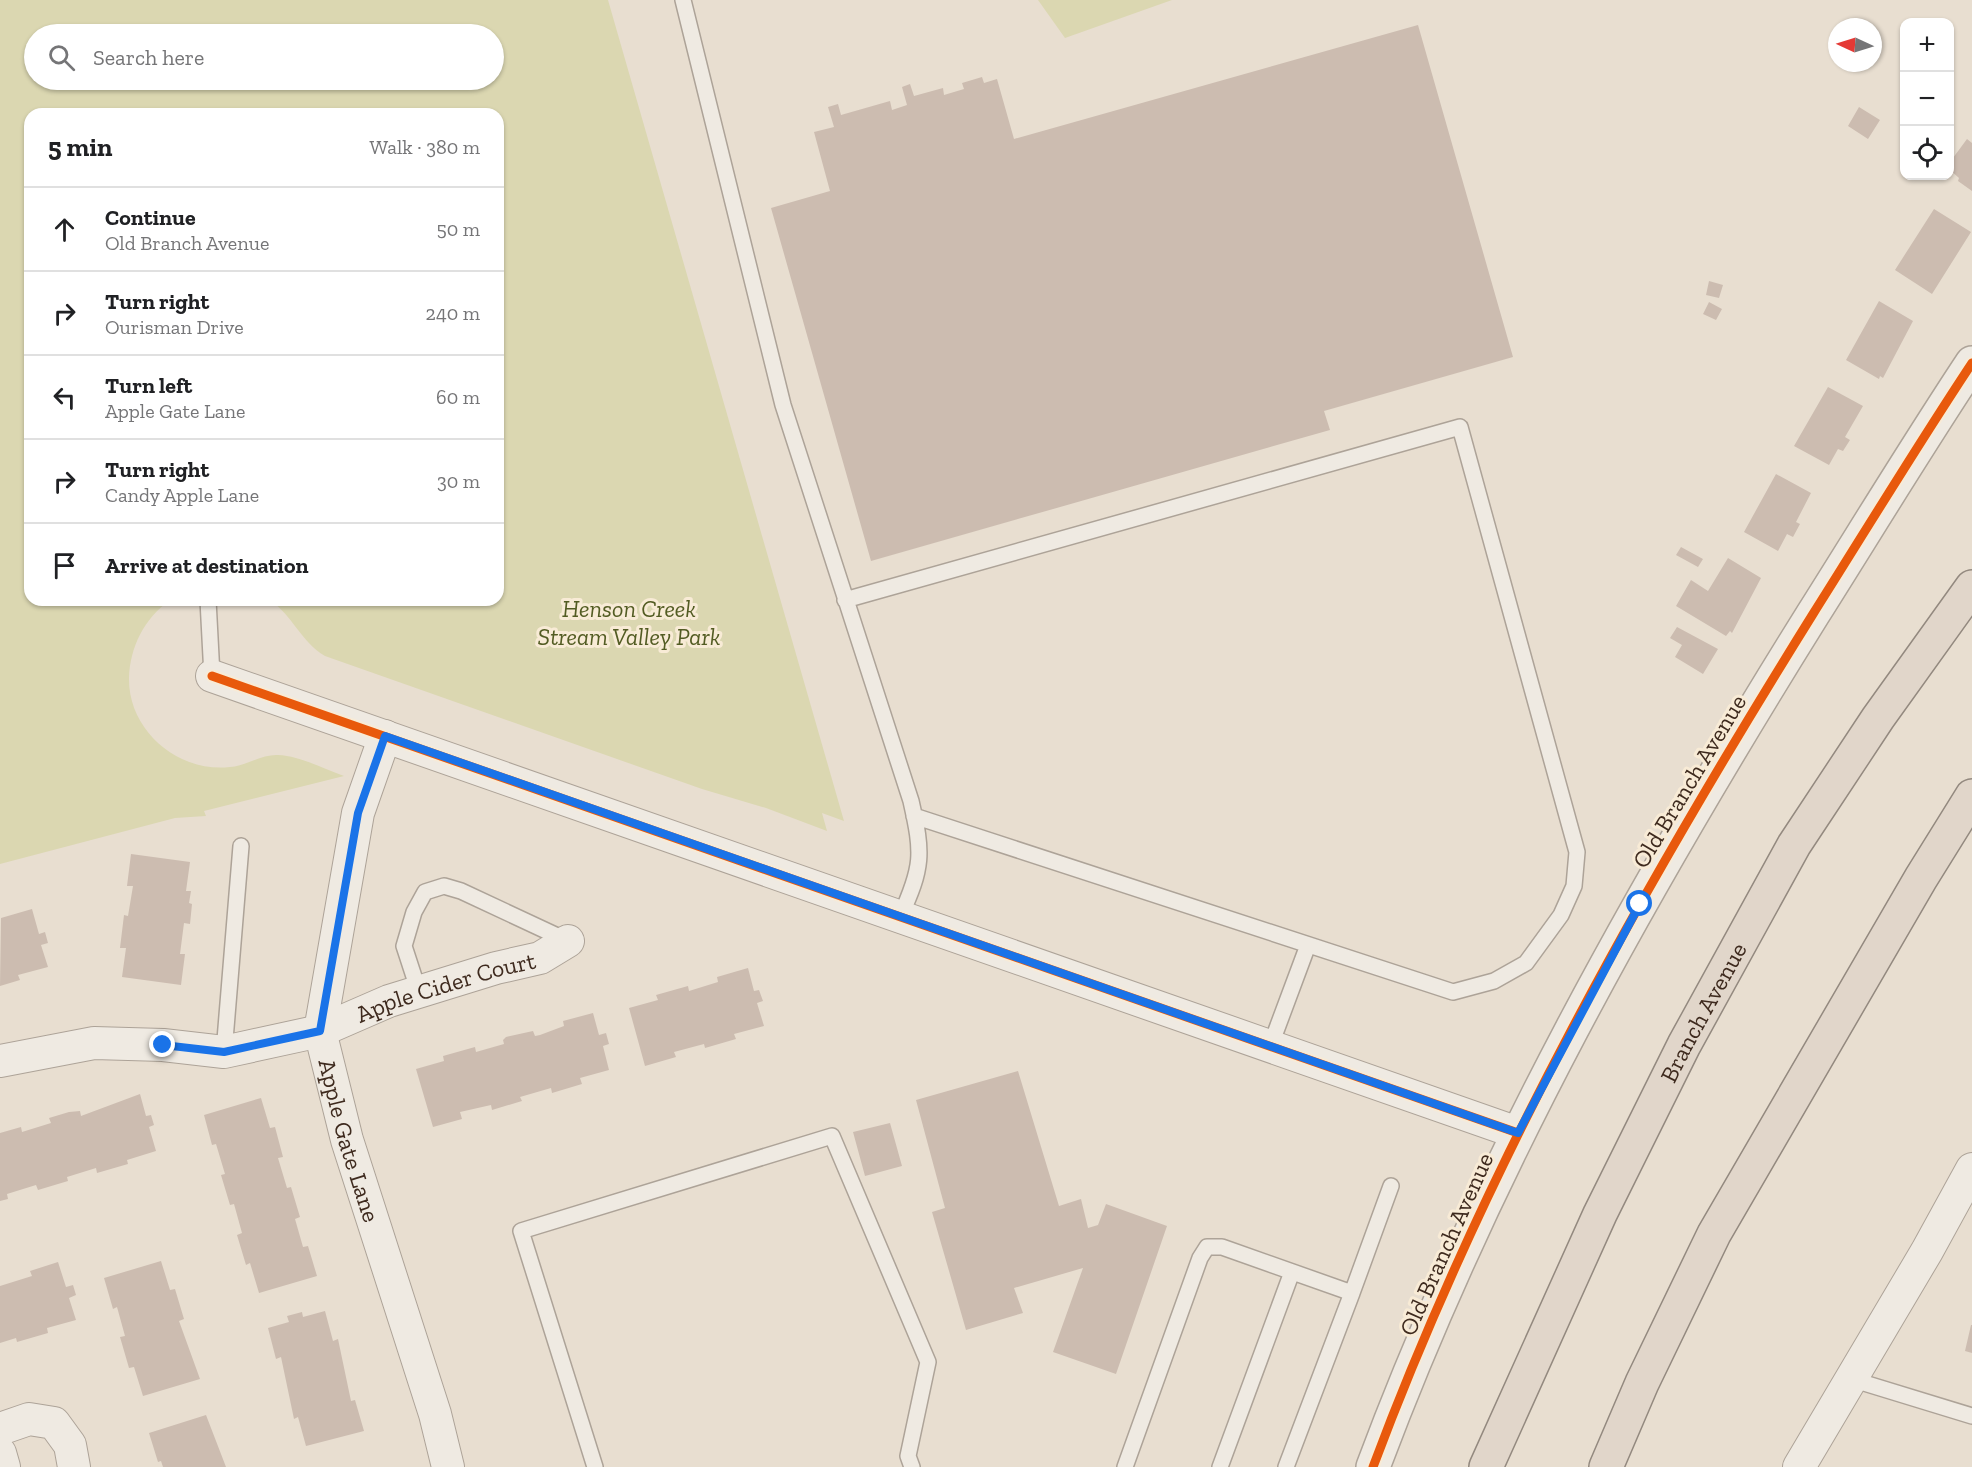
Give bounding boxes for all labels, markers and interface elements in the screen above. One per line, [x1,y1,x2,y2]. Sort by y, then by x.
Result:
north arrow [1828,18,1882,72]
map controls [1900,18,1954,180]
button: + [1900,18,1954,72]
search box [24,24,504,90]
icon: search [45,41,78,74]
text: Search here [93,44,204,71]
button: − [1900,72,1954,126]
button: locate [1900,126,1954,180]
text: 5 min [48,131,112,163]
text: Walk · 380 m [370,135,480,159]
text: Continue [105,204,196,231]
icon: ahead [48,213,81,246]
text: 50 m [436,217,480,241]
text: Old Branch Avenue [105,231,269,255]
text: Turn right [105,288,209,315]
icon: right [48,297,81,330]
text: 240 m [426,301,480,325]
text: Ourisman Drive [105,315,244,339]
text: Turn left [105,372,192,399]
icon: left [48,381,81,414]
text: 60 m [436,385,480,409]
text: Apple Gate Lane [105,399,245,423]
text: Turn right [105,456,209,483]
icon: right [48,465,81,498]
text: 30 m [437,469,480,493]
text: Candy Apple Lane [105,483,259,507]
icon: arrive [48,549,81,582]
text: Arrive at destination [105,552,308,579]
park label: Henson Creek Stream Valley Park [538,594,721,651]
street label: Old Branch Avenue [1626,689,1752,873]
route start [1626,890,1652,916]
street label: Branch Avenue [1653,937,1752,1087]
street label: Apple Cider Court [351,945,538,1028]
route end [149,1031,175,1057]
street label: Apple Gate Lane [313,1056,387,1225]
street label: Old Branch Avenue [1393,1148,1499,1340]

